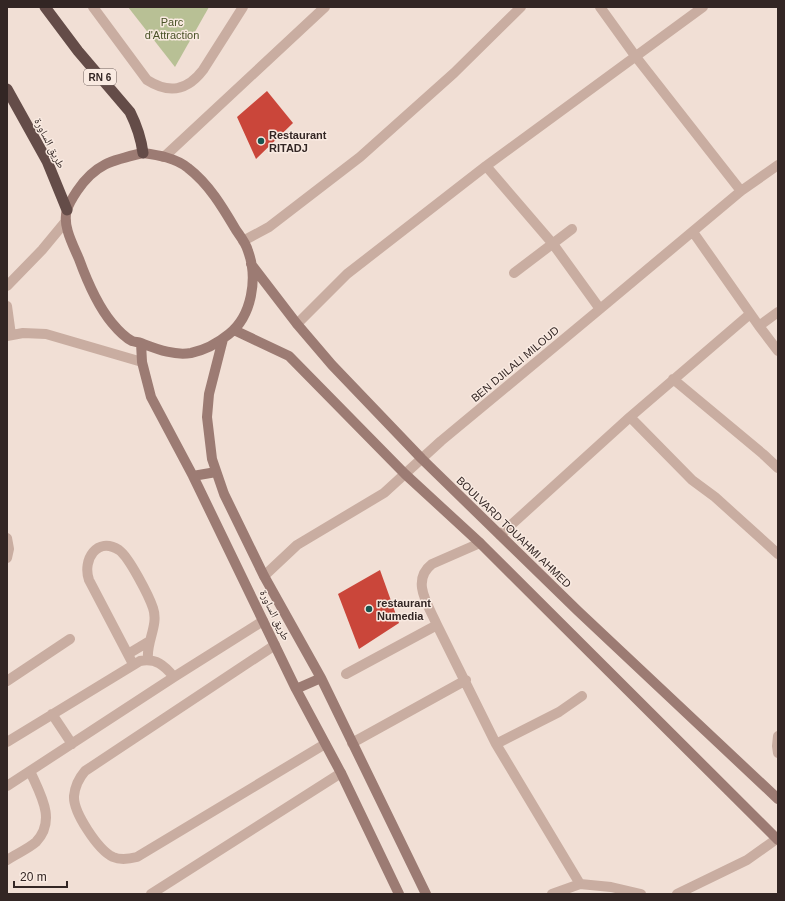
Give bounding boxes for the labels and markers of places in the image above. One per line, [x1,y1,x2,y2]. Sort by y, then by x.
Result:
place label: Restaurant RITADJ [269,129,327,154]
marker: Restaurant RITADJ [256,136,266,146]
place label: restaurant Numedia [377,597,431,622]
marker: restaurant Numedia [364,604,374,614]

